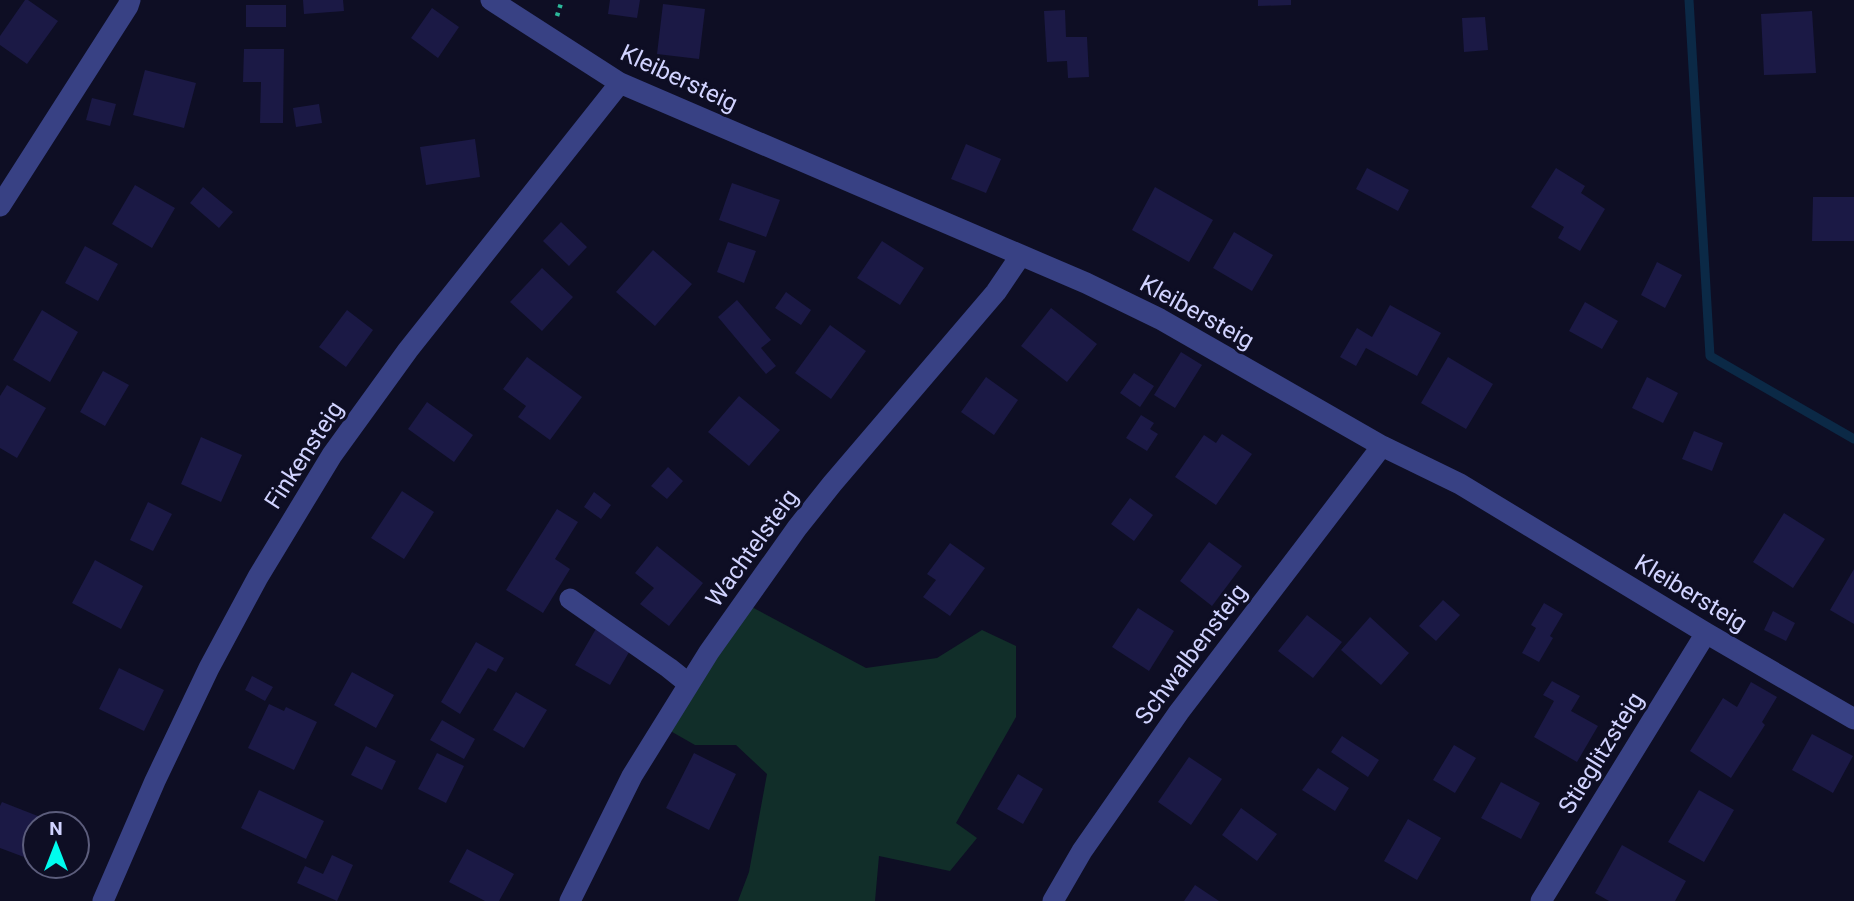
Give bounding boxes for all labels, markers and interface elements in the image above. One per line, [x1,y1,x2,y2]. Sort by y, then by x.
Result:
street label: Kleibersteig [616,39,742,117]
street label: Kleibersteig [1135,269,1259,355]
street label: Finkensteig [259,396,349,514]
street label: Wachtelsteig [700,484,804,612]
street label: Kleibersteig [1630,549,1752,637]
street label: Schwalbensteig [1129,578,1253,730]
street label: Stieglitzsteig [1553,687,1649,819]
north arrow [21,810,91,880]
text: N [49,817,63,840]

